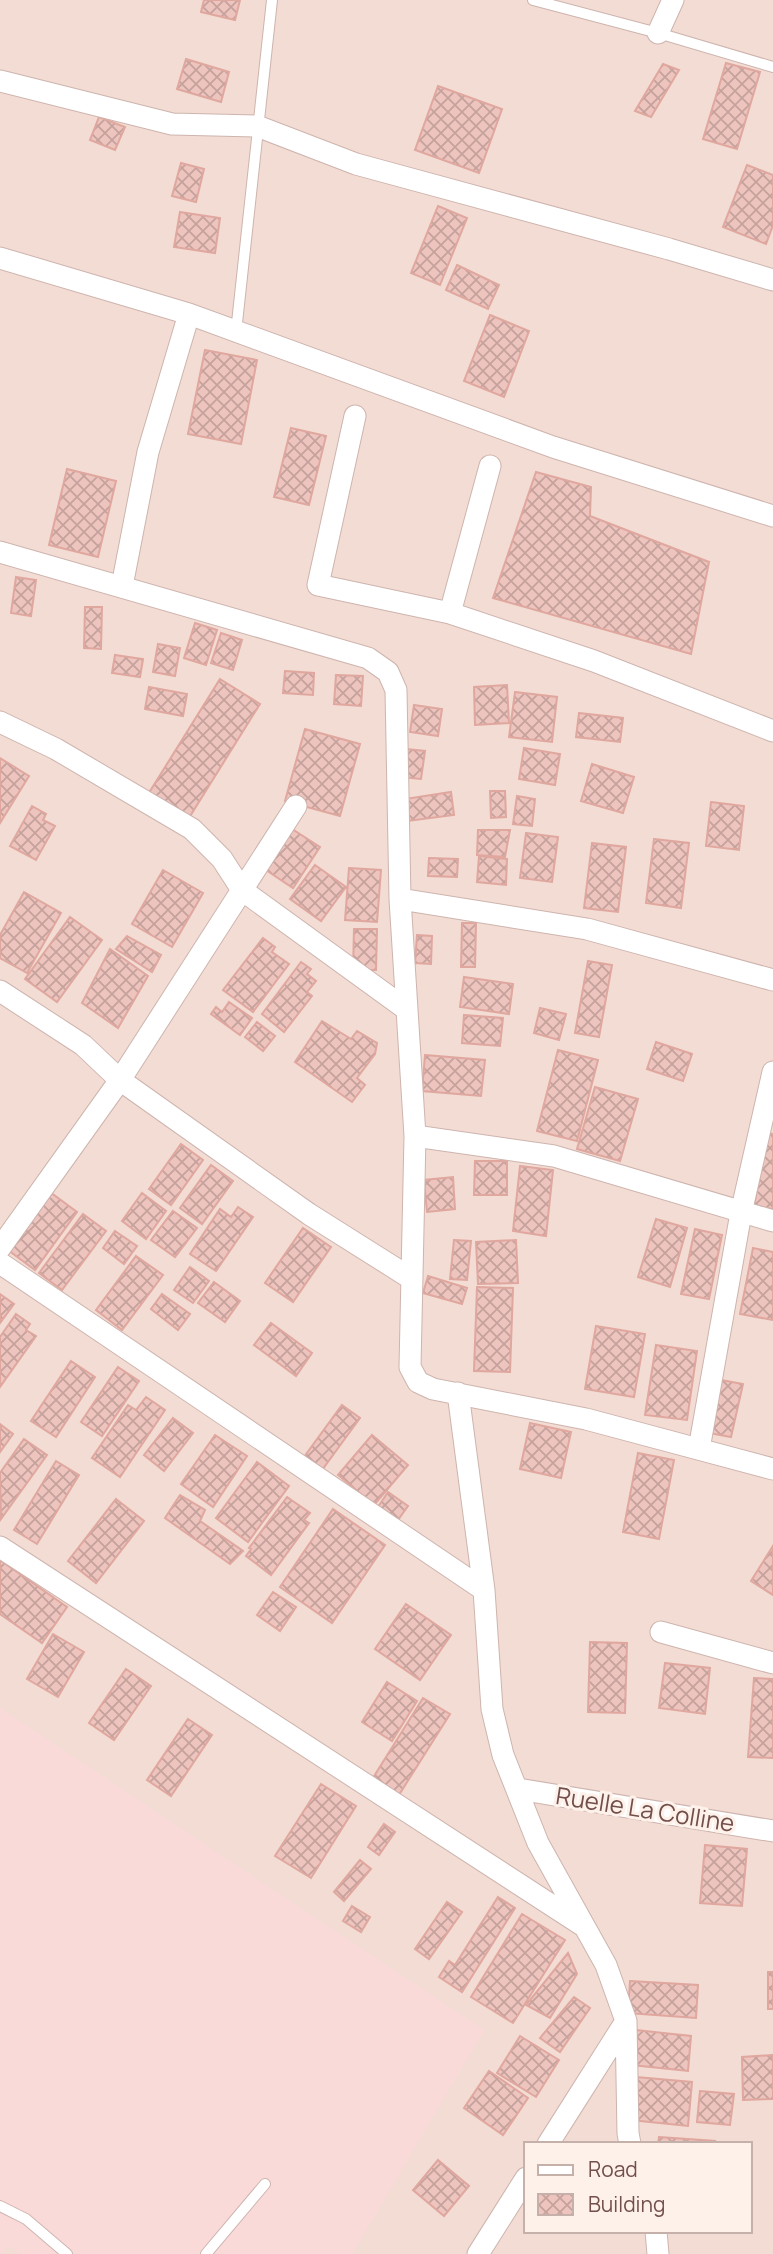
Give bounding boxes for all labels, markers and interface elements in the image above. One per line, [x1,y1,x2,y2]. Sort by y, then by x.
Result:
street label: Ruelle La Colline [554,1778,737,1839]
legend [524,2142,752,2233]
text: Road [588,2155,638,2183]
text: Building [588,2190,665,2218]

